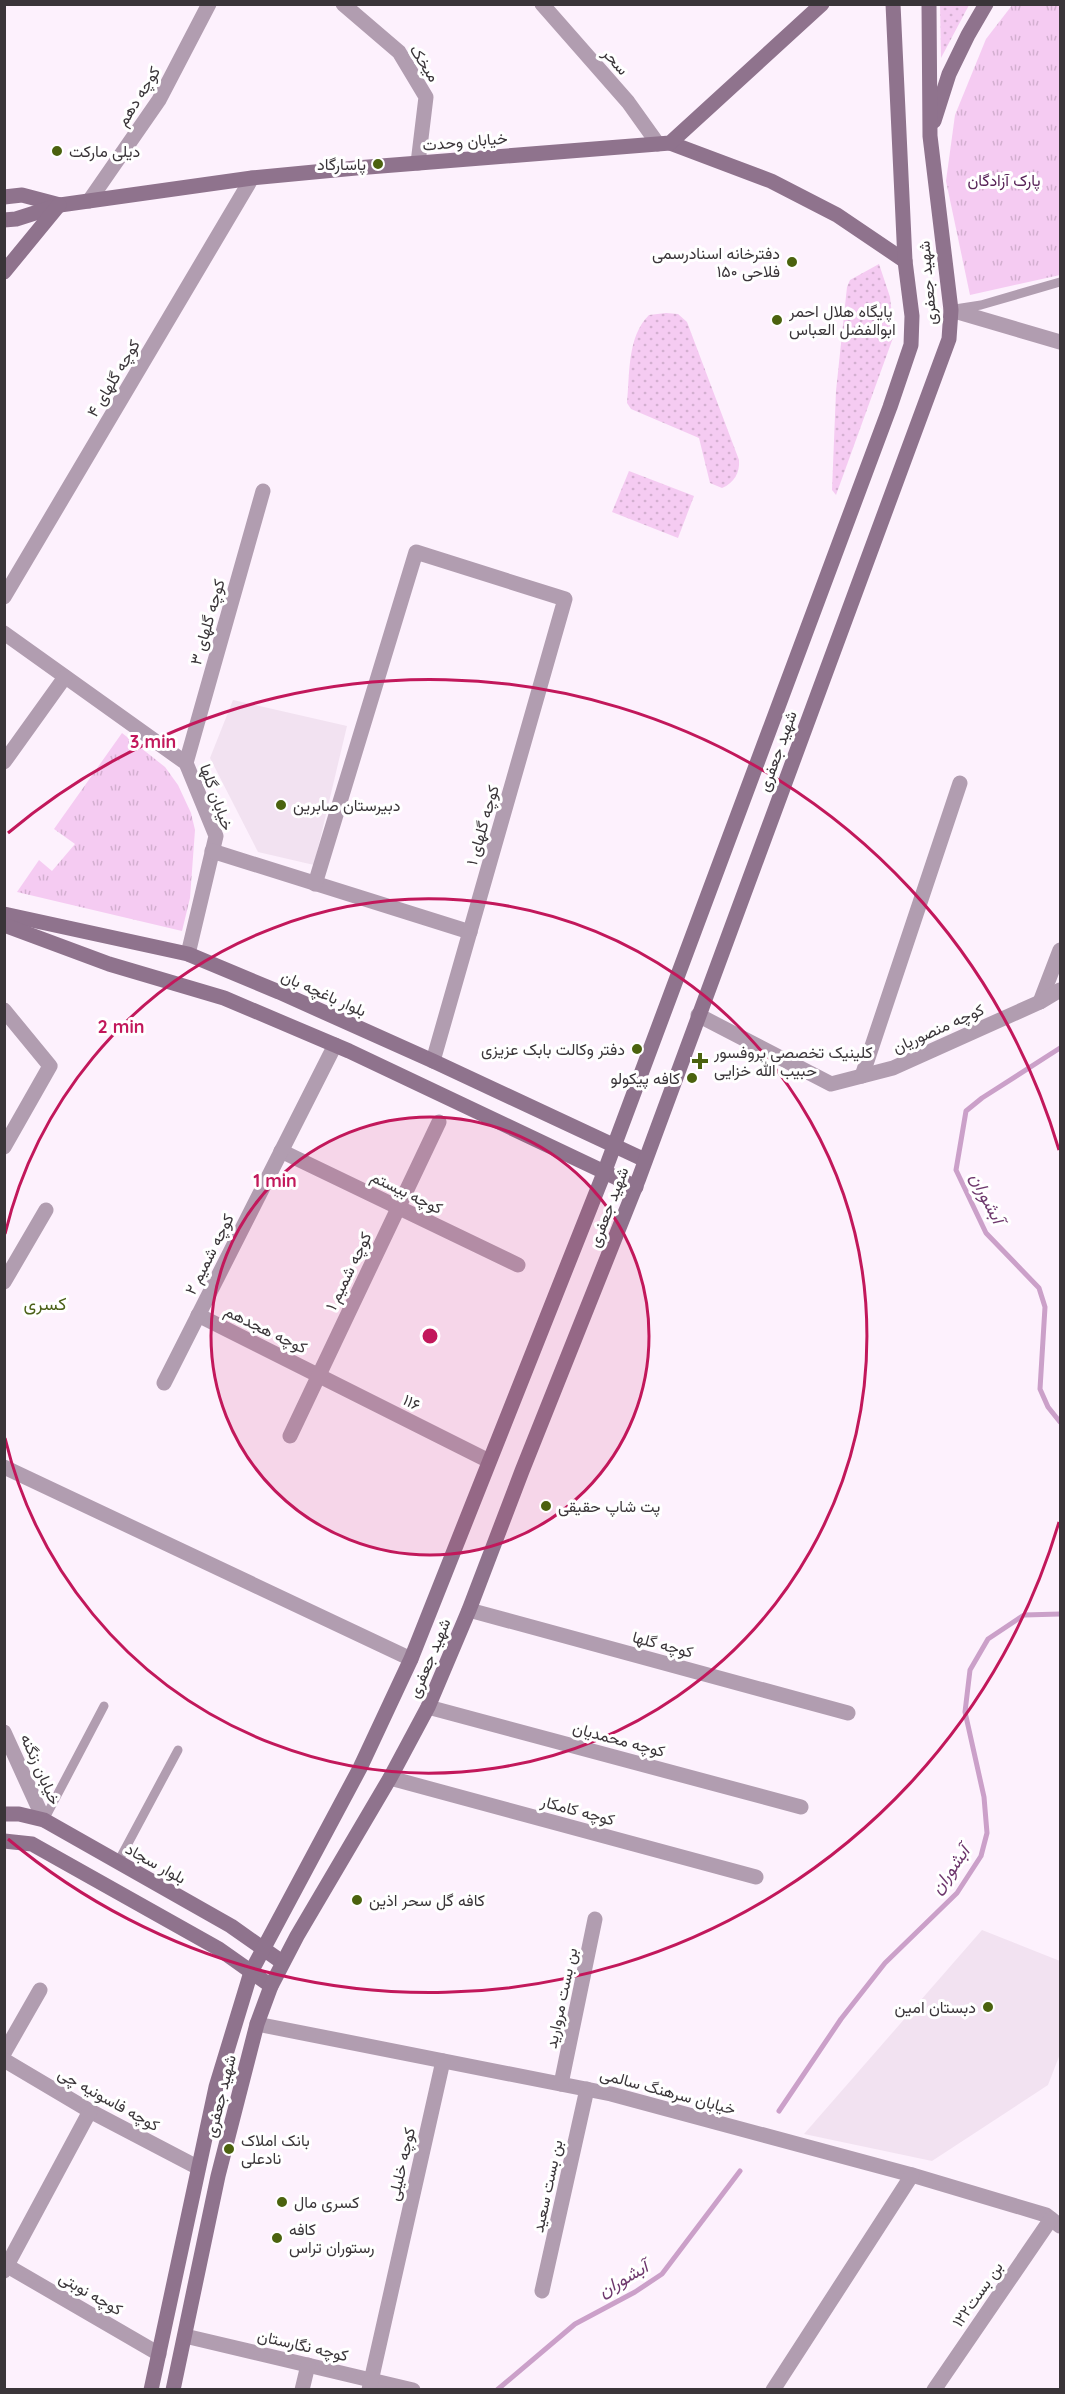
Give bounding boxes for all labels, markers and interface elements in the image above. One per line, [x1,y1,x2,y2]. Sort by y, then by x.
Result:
street label: میخک [406,41,444,85]
street label: سحر [597,43,633,79]
street label: کوچه دهم [112,62,166,131]
street label: خیابان وحدت [422,127,509,156]
place label: دیلی مارکت [69,141,140,162]
marker: دیلی مارکت [50,144,64,158]
place label: پاسارگاد [317,154,366,176]
marker: پاسارگاد [371,157,385,171]
park label: پارک آزادگان [968,170,1040,192]
street label: شهید جعفری [913,240,942,326]
place label: دفترخانه اسنادرسمی ۱۵۰ فلاحی [652,243,780,282]
marker: دفترخانه اسنادرسمی ۱۵۰ فلاحی [785,255,799,269]
place label: پایگاه هلال احمر ابوالفضل العباس [788,301,896,340]
marker: پایگاه هلال احمر ابوالفضل العباس [770,313,784,327]
street label: کوچه گلهای ۴ [82,336,146,421]
street label: کوچه گلهای ۳ [185,577,231,668]
street label: شهید جعفری [753,708,802,795]
text: 3 min [130,730,176,753]
street label: خیابان گلها [195,761,238,834]
street label: کوچه گلهای ۱ [461,783,505,868]
place label: دبیرستان صابرین [293,795,400,816]
marker: دبیرستان صابرین [274,798,288,812]
street label: بلوار باغچه بان [278,965,370,1022]
street label: کوچه منصوریان [889,999,988,1059]
text: 2 min [98,1015,144,1038]
place label: دفتر وکالت بابک عزیزی [481,1039,625,1060]
marker: دفتر وکالت بابک عزیزی [630,1042,644,1056]
place label: کلینیک تخصصی پروفسور حبیب الله خزایی [713,1042,873,1081]
marker: کلینیک تخصصی پروفسور حبیب الله خزایی [691,1052,709,1070]
place label: کافه پیکولو [610,1068,680,1090]
marker: کافه پیکولو [685,1071,699,1085]
street label: شهید جعفری [584,1164,633,1250]
street label: کوچه بیستم [367,1166,446,1220]
text: 1 min [253,1169,297,1192]
water label: آبشوران [965,1169,1012,1231]
street label: کوچه شمیم ۲ [180,1210,240,1299]
street label: کوچه شمیم ۱ [321,1229,377,1314]
district label: کسری [24,1292,66,1315]
street label: کوچه هجدهم [221,1300,311,1359]
centre of rings [420,1326,440,1346]
street label: ۱۱۶ [400,1389,424,1415]
place label: پت شاپ حقیقی [558,1496,660,1518]
marker: پت شاپ حقیقی [539,1499,553,1513]
street label: شهید جعفری [403,1615,456,1701]
street label: کوچه گلها [630,1626,696,1664]
street label: کوچه محمدیان [570,1717,667,1763]
street label: خیابان زنگنه [16,1730,66,1808]
street label: کوچه کامکار [538,1790,617,1831]
water label: آبشوران [925,1837,977,1898]
street label: بلوار سجاد [122,1838,190,1889]
place label: کافه گل سحر اذین [369,1890,485,1911]
marker: کافه گل سحر اذین [350,1893,364,1907]
street label: بن بست مروارید [541,1946,582,2050]
place label: دبستان امین [894,1997,976,2018]
marker: دبستان امین [981,2000,995,2014]
street label: شهید جعفری [200,2053,241,2140]
street label: کوچه فاسونیه چی [54,2063,163,2137]
street label: خیابان سرهنگ سالمی [598,2063,738,2120]
street label: کوچه خلیلی [383,2125,421,2203]
place label: بانک املاک نادعلی [241,2130,310,2169]
street label: بن بست سعید [527,2138,568,2234]
marker: بانک املاک نادعلی [222,2142,236,2156]
place label: کسری مال [294,2192,359,2213]
marker: کسری مال [275,2195,289,2209]
place label: کافه رستوران تراس [289,2219,375,2258]
marker: کافه رستوران تراس [270,2231,284,2245]
water label: آبشوران [594,2253,656,2302]
street label: بن بست۱۲۲ [947,2258,1008,2331]
street label: کوچه نوبتی [55,2267,126,2321]
street label: کوچه نگارستان [255,2325,350,2367]

